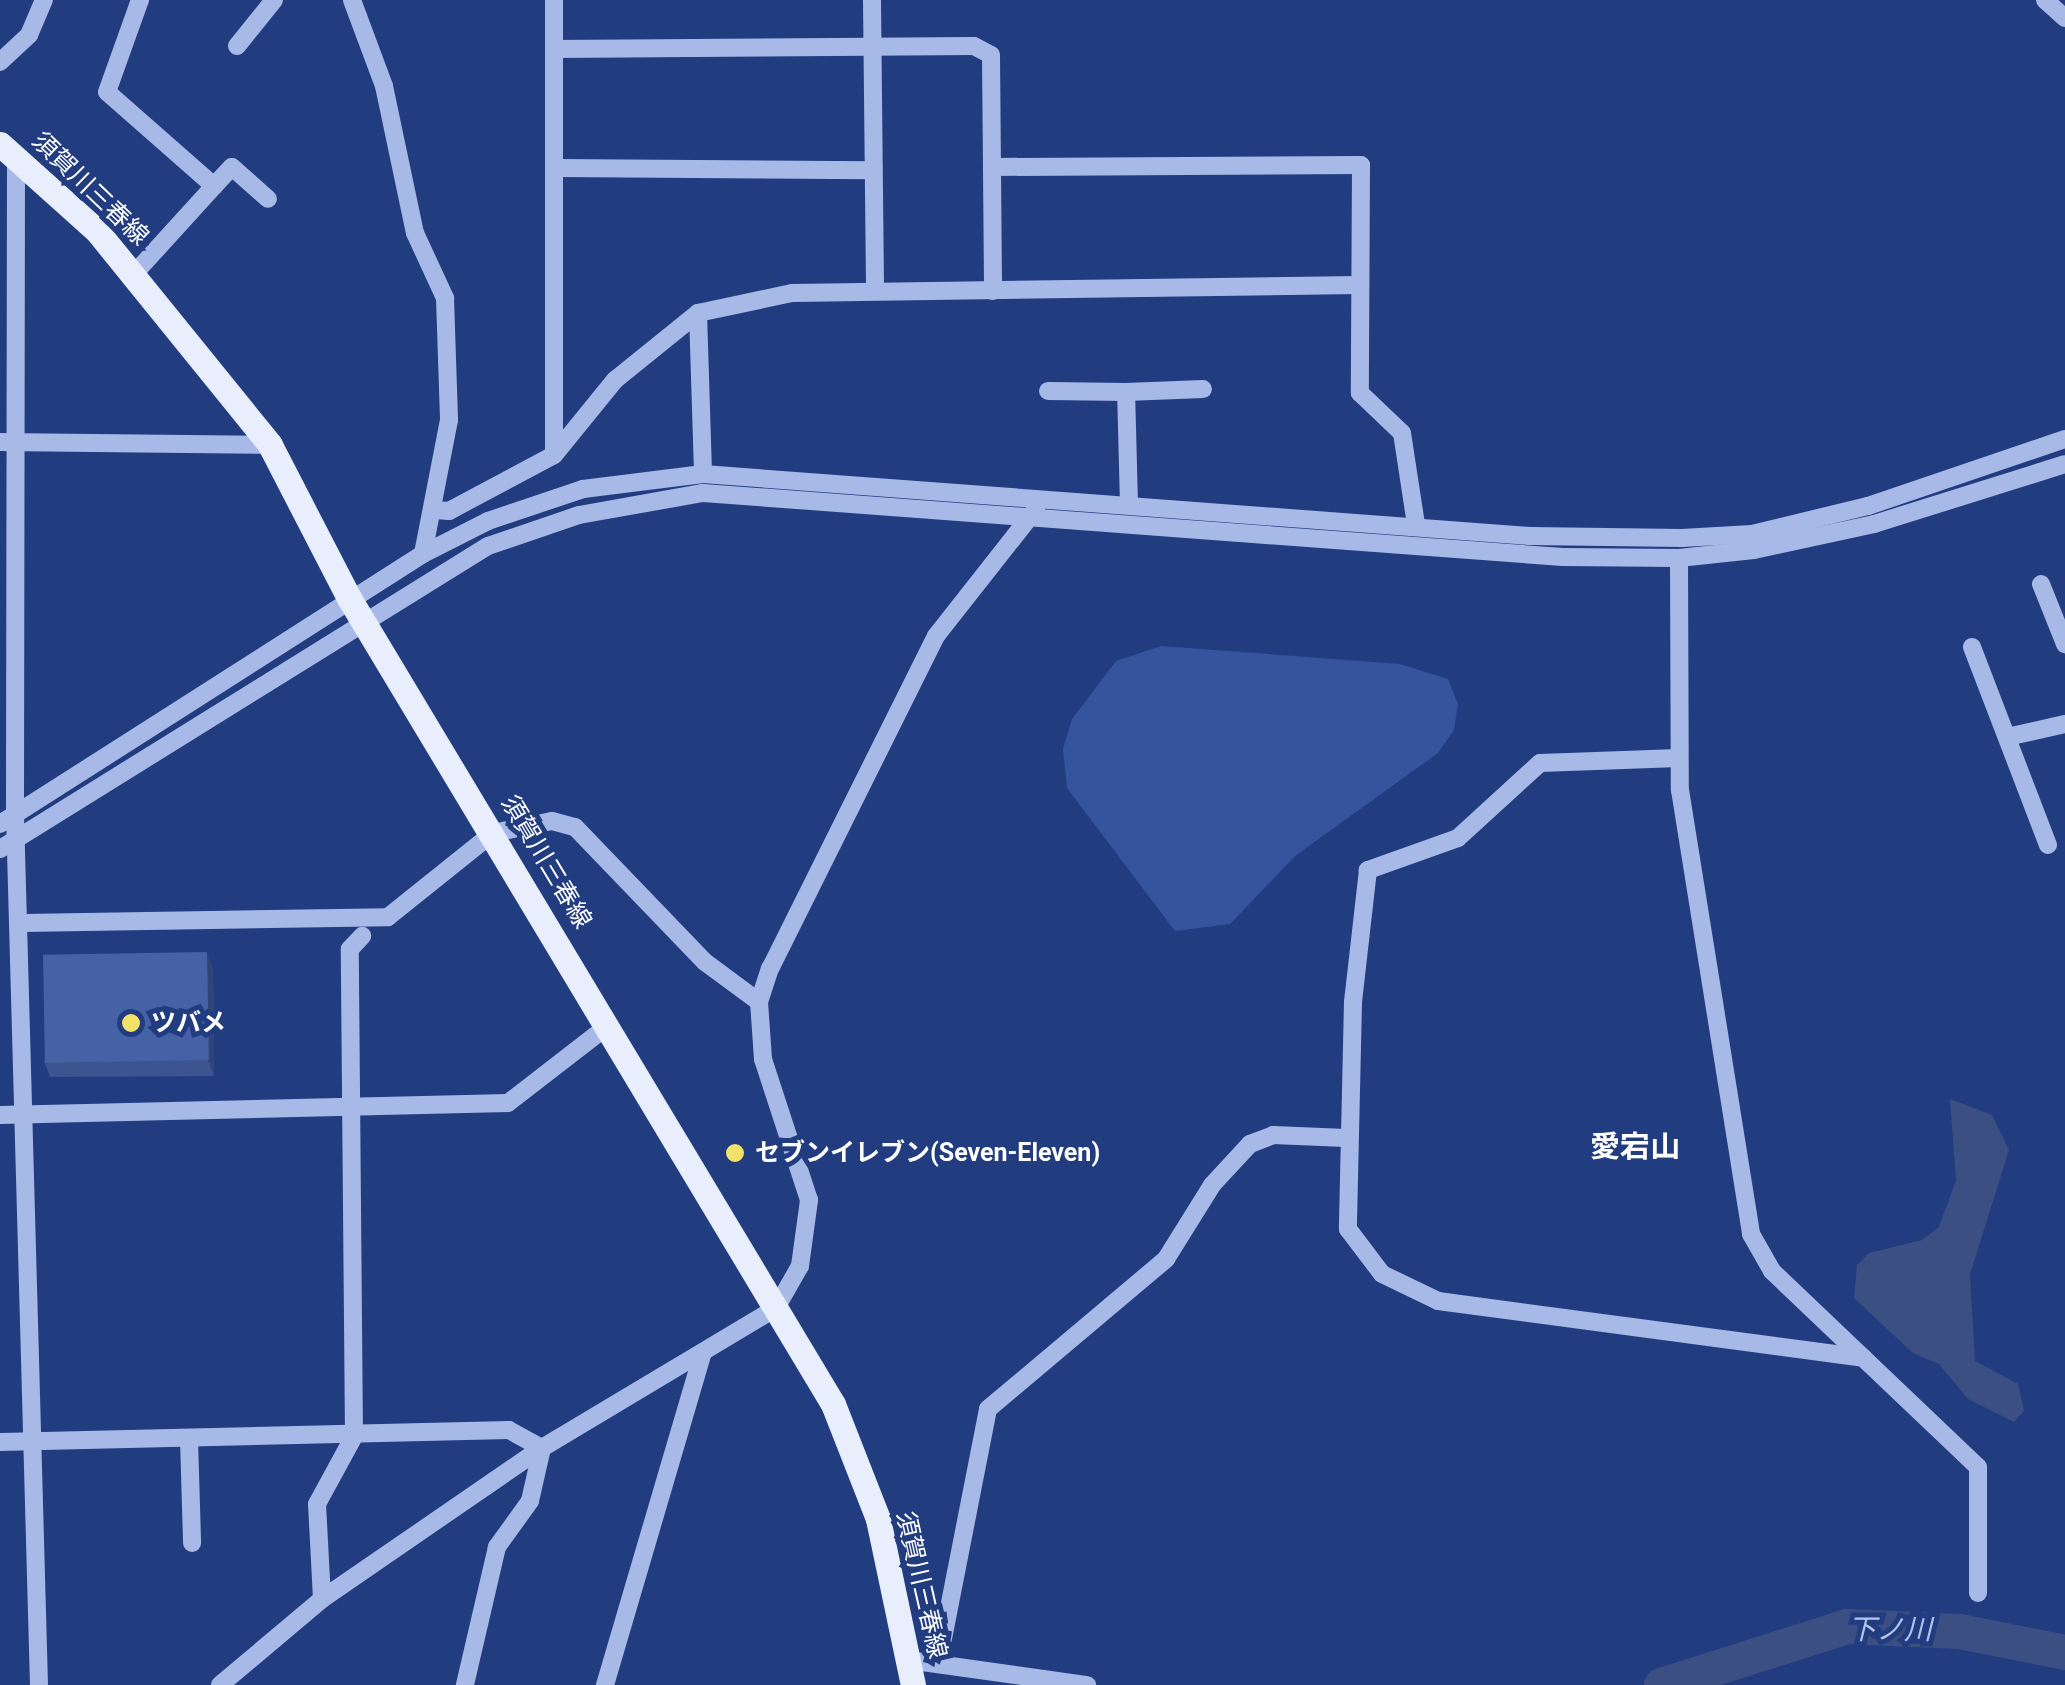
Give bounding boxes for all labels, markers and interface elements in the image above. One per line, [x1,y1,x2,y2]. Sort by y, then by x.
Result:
street label: 須賀川三春線 [26,126,154,252]
street label: 須賀川三春線 [495,790,597,934]
place label: ツバメ [151,1008,226,1038]
marker: ツバメ [120,1012,142,1034]
district label: 愛宕山 [1590,1129,1680,1165]
place label: セブンイレブン(Seven-Eleven) [755,1138,1100,1168]
marker: セブンイレブン(Seven-Eleven) [724,1142,746,1164]
street label: 須賀川三春線 [890,1509,952,1661]
water label: 下ノ川 [1848,1613,1932,1647]

